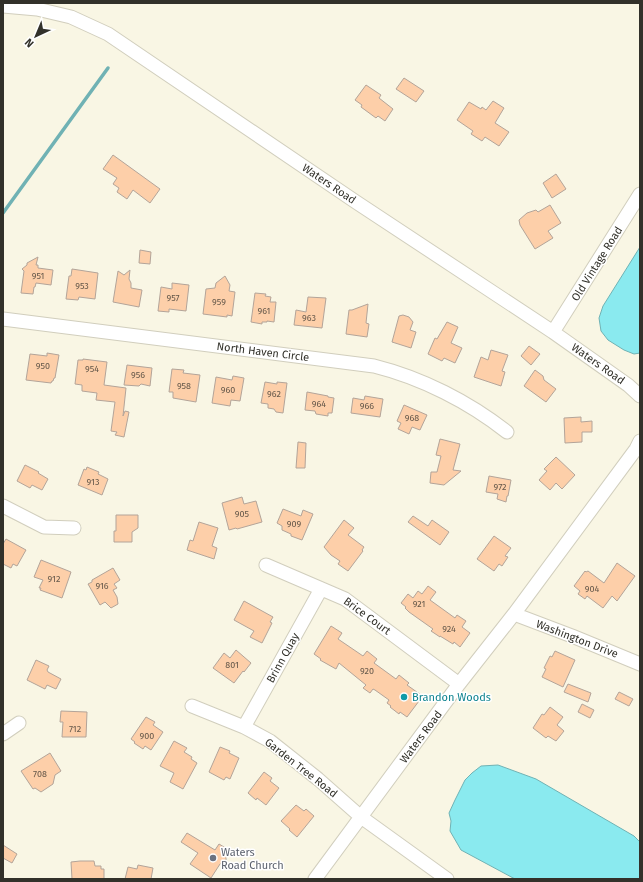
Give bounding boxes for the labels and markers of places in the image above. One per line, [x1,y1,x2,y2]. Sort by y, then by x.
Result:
place label: Brandon Woods [412,691,491,704]
marker: Brandon Woods [399,692,409,702]
place label: Waters Road Church [221,846,284,872]
marker: Waters Road Church [208,853,218,863]

